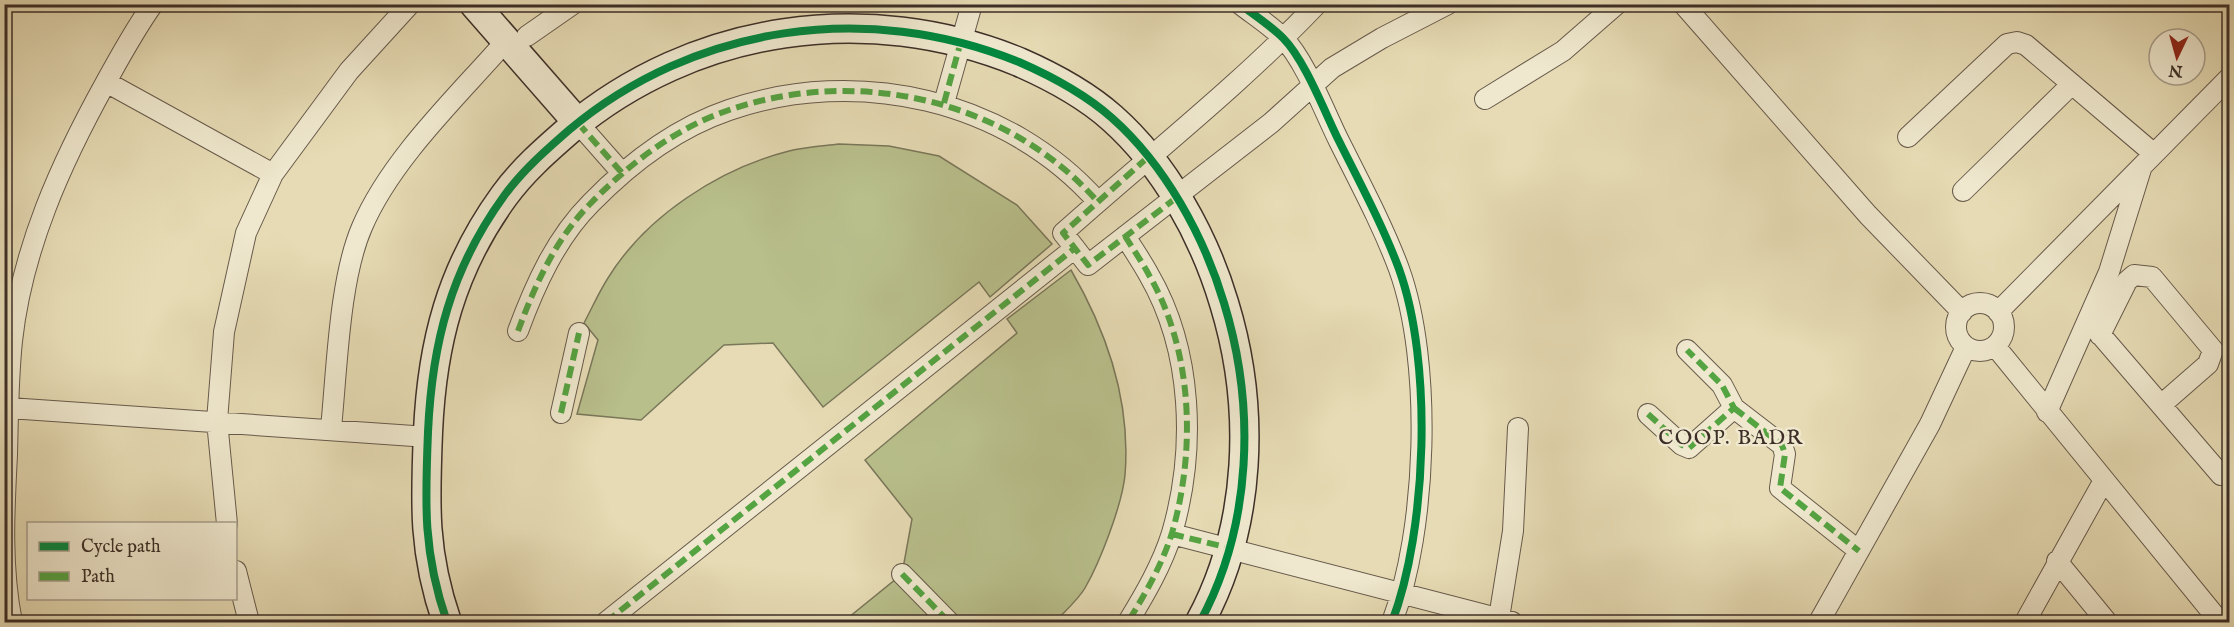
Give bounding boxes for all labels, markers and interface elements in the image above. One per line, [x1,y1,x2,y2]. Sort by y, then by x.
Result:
north arrow [2147,27,2207,87]
text: N [2168,59,2185,81]
district label: COOP. BADR [1658,425,1804,452]
legend [27,522,237,600]
text: Cycle path [81,536,161,559]
text: Path [81,566,115,589]

